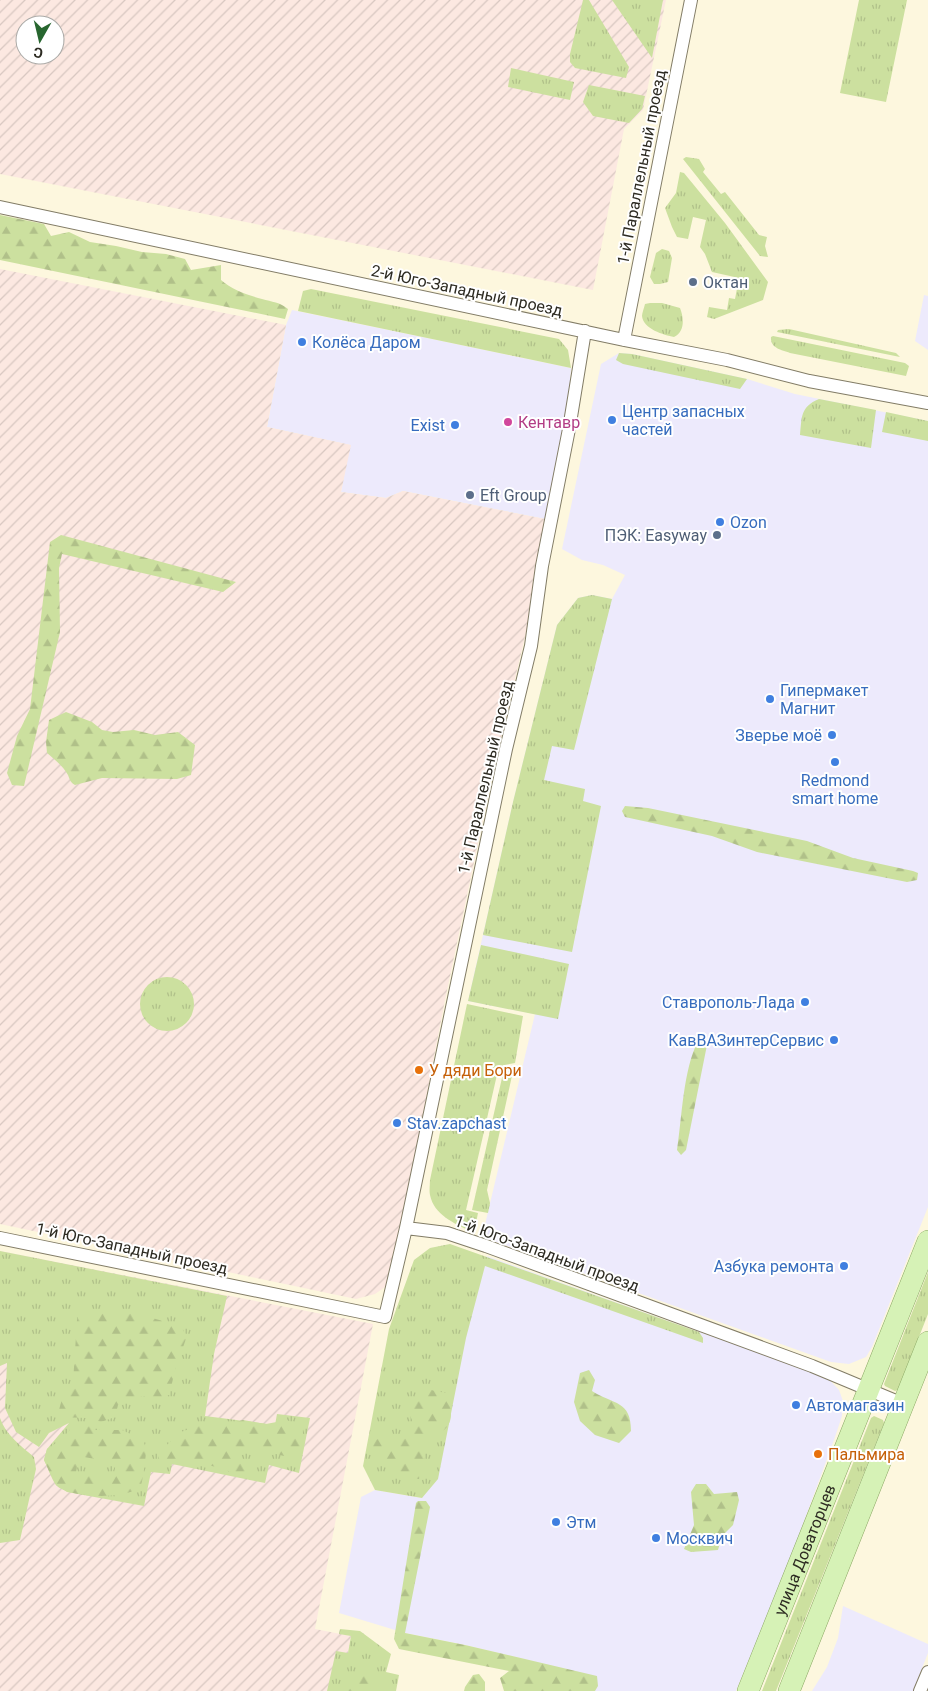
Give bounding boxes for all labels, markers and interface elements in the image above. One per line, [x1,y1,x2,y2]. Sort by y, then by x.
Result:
north arrow [15,15,65,65]
text: С [33,44,44,61]
street label: 1-й Параллельный проезд [613,68,670,266]
street label: 2-й Юго-Западный проезд [369,261,565,320]
place label: Октан [703,273,748,292]
marker: Октан [687,276,699,288]
place label: Колёса Даром [312,333,421,352]
marker: Колёса Даром [296,336,308,348]
place label: Центр запасных частей [622,402,745,439]
place label: Кентавр [518,413,580,432]
marker: Центр запасных частей [606,414,618,426]
place label: Exist [411,416,445,435]
marker: Кентавр [502,416,514,428]
marker: Exist [449,419,461,431]
place label: Eft Group [480,486,547,505]
marker: Eft Group [464,489,476,501]
place label: Ozon [730,513,767,532]
marker: Ozon [714,516,726,528]
place label: ПЭК: Easyway [605,526,707,545]
marker: ПЭК: Easyway [711,529,723,541]
street label: 1-й Параллельный проезд [454,678,517,876]
place label: Гипермакет Магнит [780,681,869,718]
marker: Гипермакет Магнит [764,693,776,705]
place label: Зверье моё [735,726,822,745]
marker: Зверье моё [826,729,838,741]
marker: Redmond smart home [829,756,841,768]
place label: Redmond smart home [792,771,878,808]
place label: Ставрополь-Лада [662,993,795,1012]
marker: Ставрополь-Лада [799,996,811,1008]
place label: КавВАЗинтерСервис [668,1031,824,1050]
marker: КавВАЗинтерСервис [828,1034,840,1046]
place label: У дяди Бори [429,1061,522,1080]
marker: У дяди Бори [413,1064,425,1076]
place label: Stav.zapchast [407,1114,506,1133]
marker: Stav.zapchast [391,1117,403,1129]
street label: 1-й Юго-Западный проезд [452,1211,642,1296]
street label: 1-й Юго-Западный проезд [34,1219,230,1278]
place label: Азбука ремонта [714,1257,834,1276]
marker: Азбука ремонта [838,1260,850,1272]
place label: Автомагазин [806,1396,905,1415]
marker: Автомагазин [790,1399,802,1411]
place label: Пальмира [828,1445,905,1464]
marker: Пальмира [812,1448,824,1460]
street label: улица Доваторцев [770,1482,840,1618]
place label: Этм [566,1513,596,1532]
marker: Этм [550,1516,562,1528]
place label: Москвич [666,1529,733,1548]
marker: Москвич [650,1532,662,1544]

